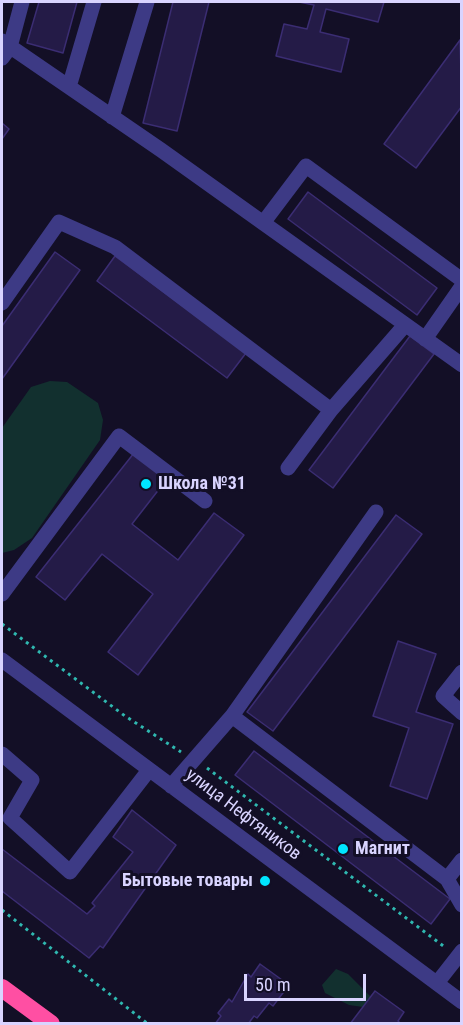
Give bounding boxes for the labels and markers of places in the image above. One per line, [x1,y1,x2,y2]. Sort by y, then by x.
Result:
place label: Школа №31 [158,473,246,495]
marker: Школа №31 [139,477,153,491]
place label: Магнит [355,838,410,860]
marker: Магнит [336,842,350,856]
place label: Бытовые товары [122,870,253,892]
marker: Бытовые товары [258,874,272,888]

